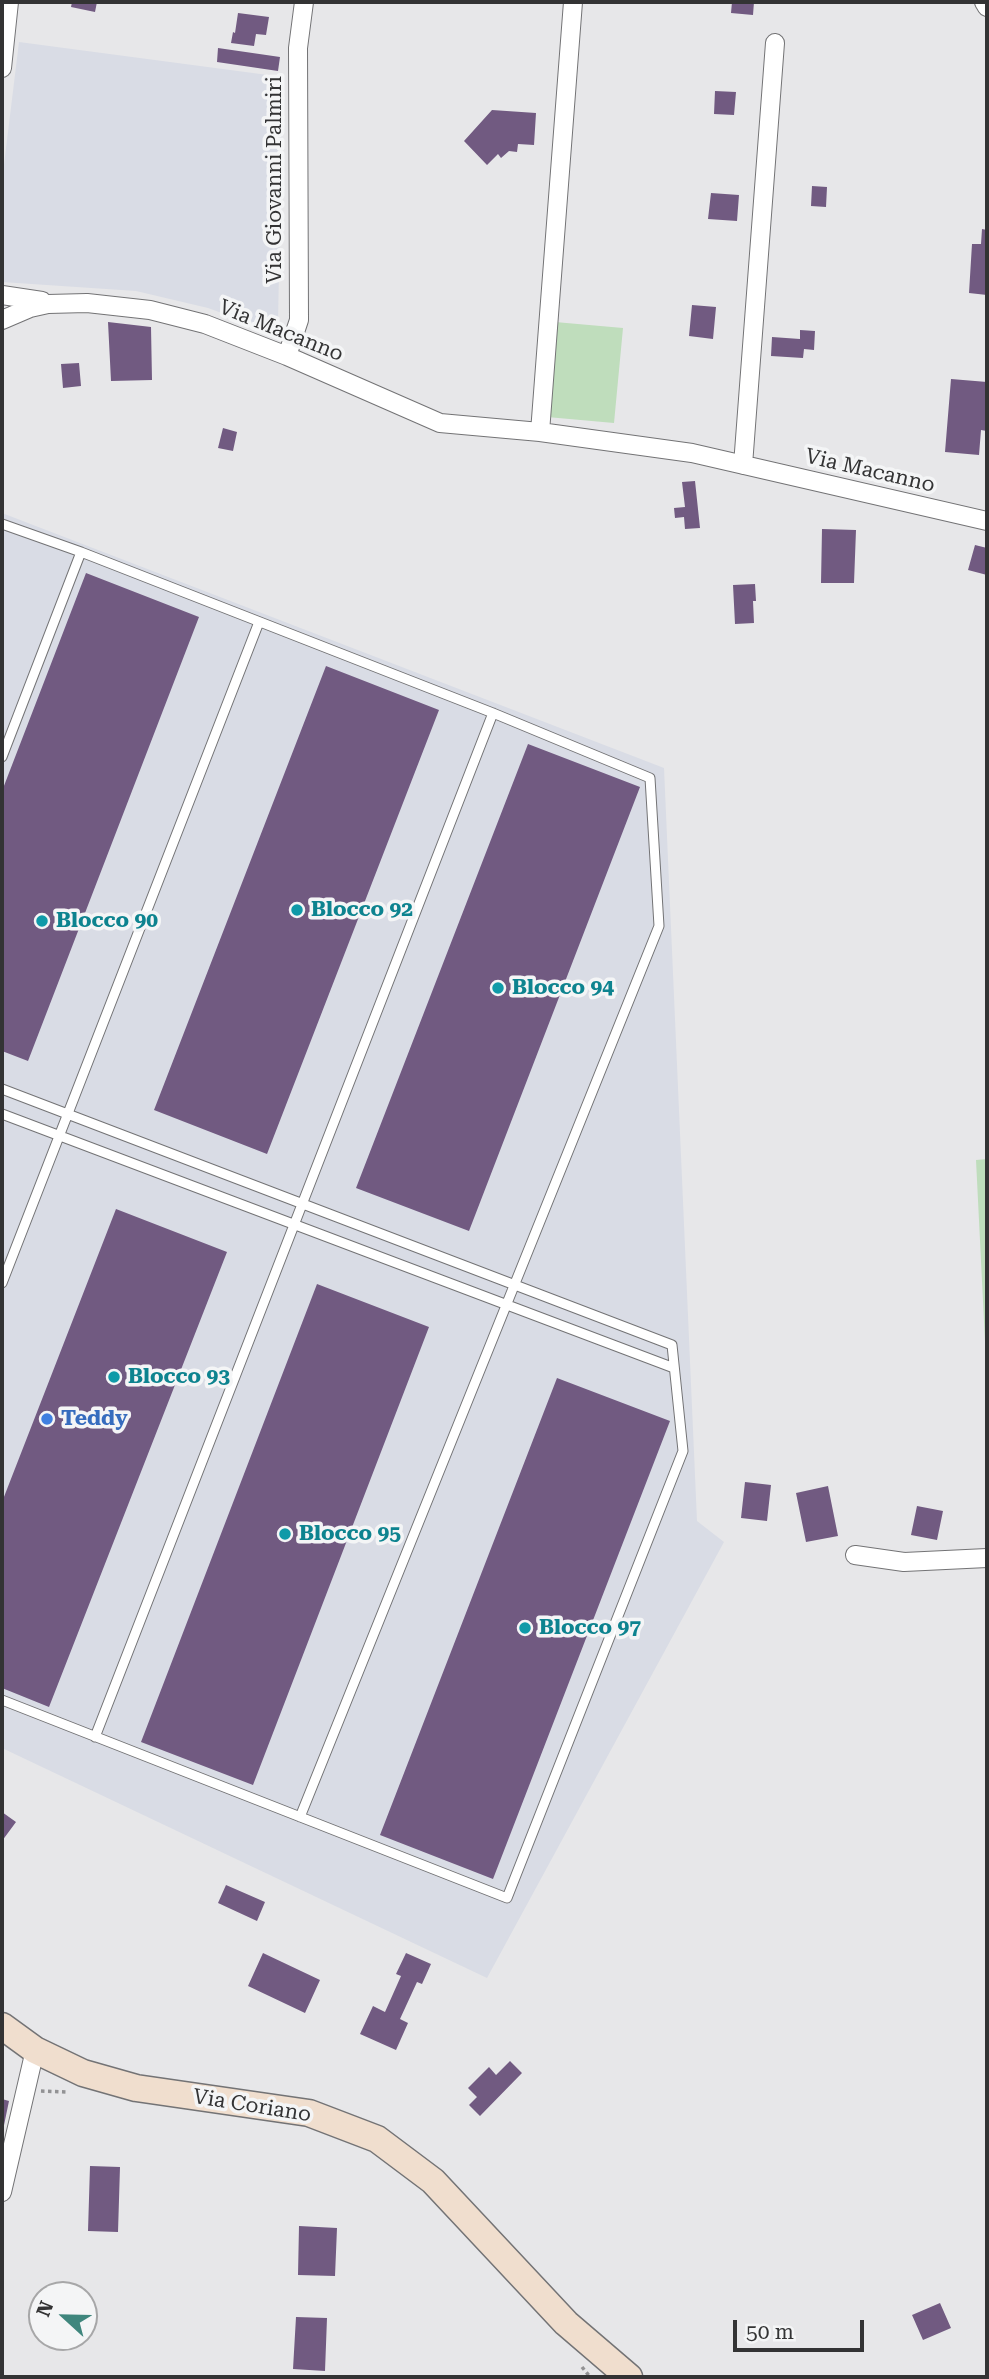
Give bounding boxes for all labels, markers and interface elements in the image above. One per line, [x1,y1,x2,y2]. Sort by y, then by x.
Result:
street label: Via Giovanni Palmiri [262,76,288,284]
street label: Via Macanno [215,295,347,367]
street label: Via Macanno [803,444,937,498]
place label: Blocco 92 [311,897,413,923]
marker: Blocco 92 [289,902,305,918]
place label: Blocco 90 [56,908,158,934]
marker: Blocco 90 [34,913,50,929]
place label: Blocco 94 [512,975,614,1001]
marker: Blocco 94 [490,980,506,996]
place label: Blocco 93 [128,1364,230,1390]
marker: Blocco 93 [106,1369,122,1385]
place label: Teddy [61,1406,128,1432]
marker: Teddy [39,1411,55,1427]
place label: Blocco 95 [299,1521,401,1547]
marker: Blocco 95 [277,1526,293,1542]
place label: Blocco 97 [539,1615,641,1641]
marker: Blocco 97 [517,1620,533,1636]
street label: Via Coriano [191,2084,313,2128]
north arrow [28,2281,98,2351]
text: N [32,2298,58,2320]
scale bar [737,2306,868,2350]
text: 50 m [746,2320,794,2344]

